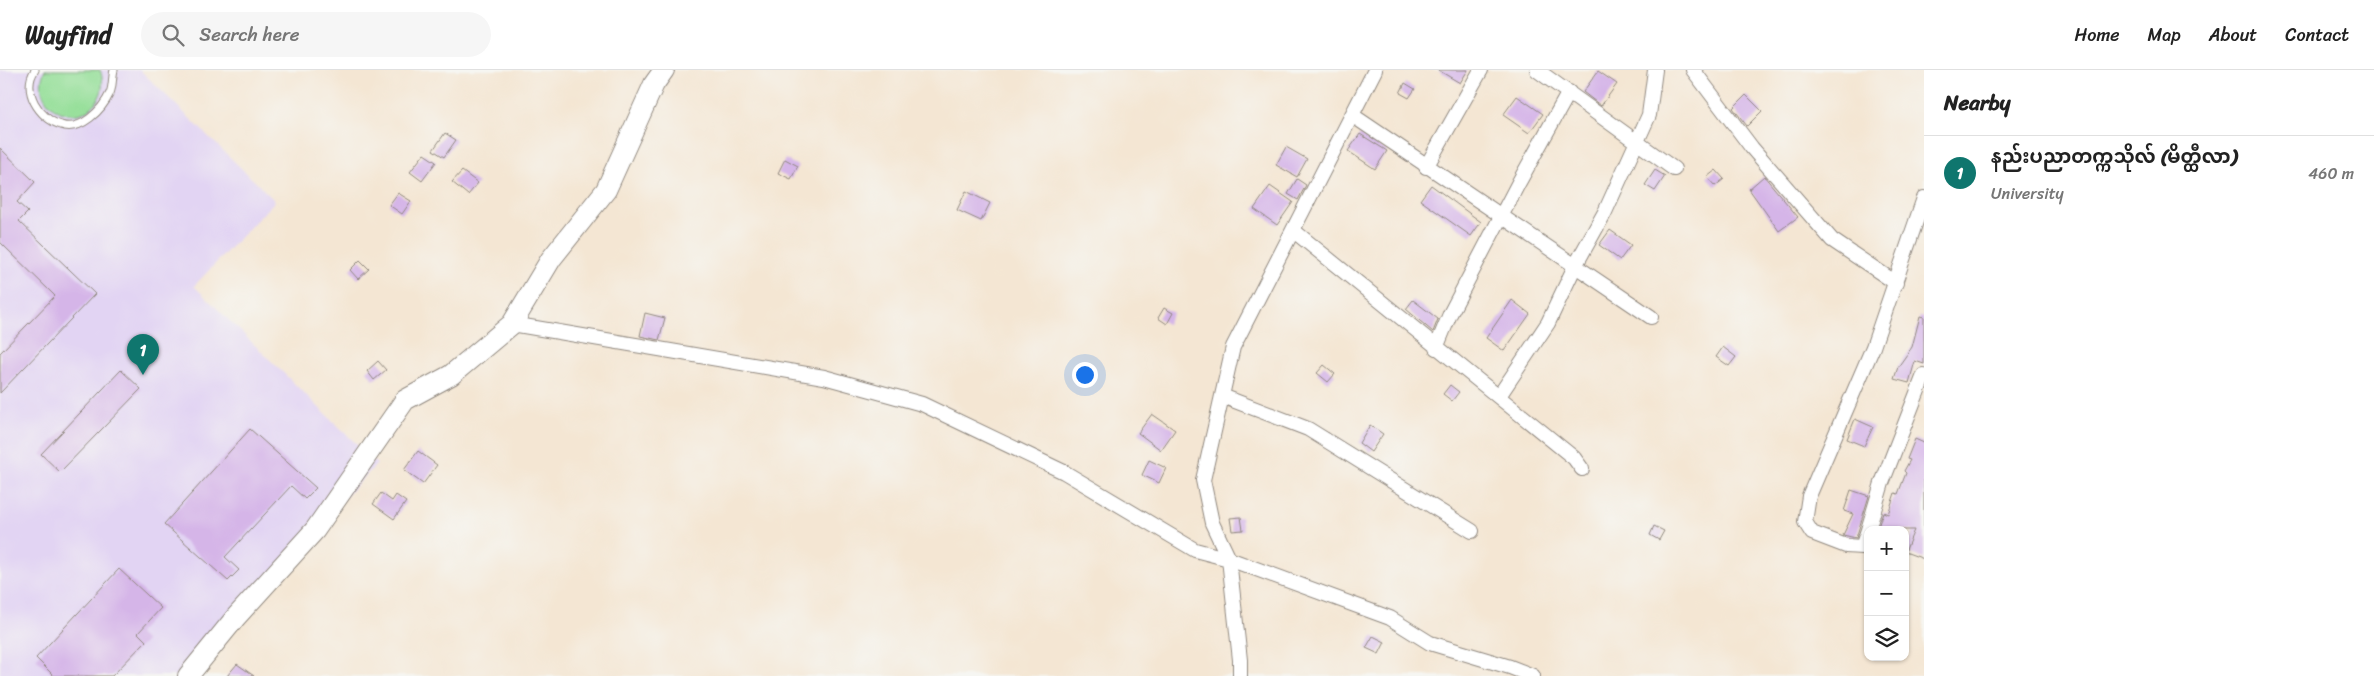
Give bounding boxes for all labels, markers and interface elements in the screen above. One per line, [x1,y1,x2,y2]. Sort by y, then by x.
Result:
search box [141,12,491,57]
text: Wayfind [25,14,111,56]
text: Search here [199,18,299,51]
text: Home [2075,19,2120,51]
text: Map [2148,19,2181,51]
text: About [2209,19,2257,51]
text: Contact [2285,19,2349,51]
icon: search [159,21,187,49]
text: Nearby [1944,84,2010,122]
text: နည်းပညာတက္ကသိုလ် (မိတ္ထီလာ) [1991,140,2237,173]
text: 1 [1957,159,1963,188]
text: 460 m [2308,159,2354,188]
text: University [1991,179,2064,208]
pin: 1 [127,334,159,375]
your location [1072,362,1098,388]
map controls [1864,526,1909,661]
button: + [1864,526,1909,571]
button: − [1864,571,1909,616]
button: layers [1864,616,1909,661]

